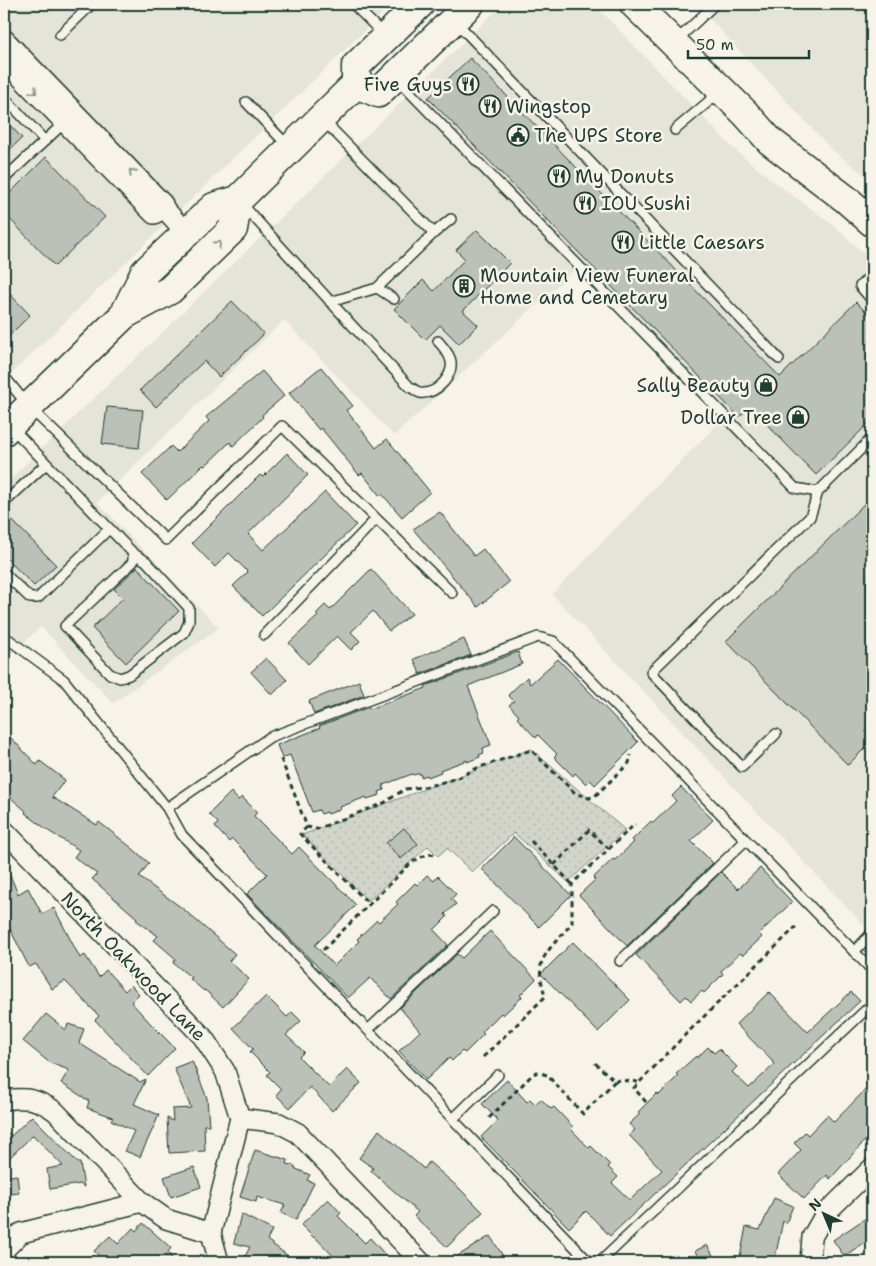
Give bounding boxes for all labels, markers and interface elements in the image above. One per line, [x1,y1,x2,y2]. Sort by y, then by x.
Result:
scale bar [688,28,810,60]
text: 50 m [696,35,734,55]
place label: Five Guys [364,72,452,97]
restaurant icon: Five Guys [456,72,480,96]
one-way arrow [28,85,37,94]
restaurant icon: Wingstop [478,94,502,118]
place label: Wingstop [506,94,591,119]
public building icon: The UPS Store [506,123,530,147]
place label: The UPS Store [534,123,663,148]
restaurant icon: My Donuts [547,164,571,188]
place label: My Donuts [575,164,674,189]
one-way arrow [129,169,138,178]
restaurant icon: IOU Sushi [573,191,597,215]
place label: IOU Sushi [601,191,691,216]
restaurant icon: Little Caesars [611,230,635,254]
place label: Little Caesars [639,230,765,255]
one-way arrow [212,240,221,249]
place label: Mountain View Funeral Home and Cemetary [480,263,694,310]
building icon: Mountain View Funeral Home and Cemetary [452,274,476,298]
place label: Sally Beauty [637,373,750,398]
shop icon: Sally Beauty [754,373,778,397]
place label: Dollar Tree [681,405,782,430]
shop icon: Dollar Tree [786,405,810,429]
street label: North Oakwood Lane [56,886,212,1046]
north arrow [798,1188,848,1238]
text: N [805,1194,825,1215]

